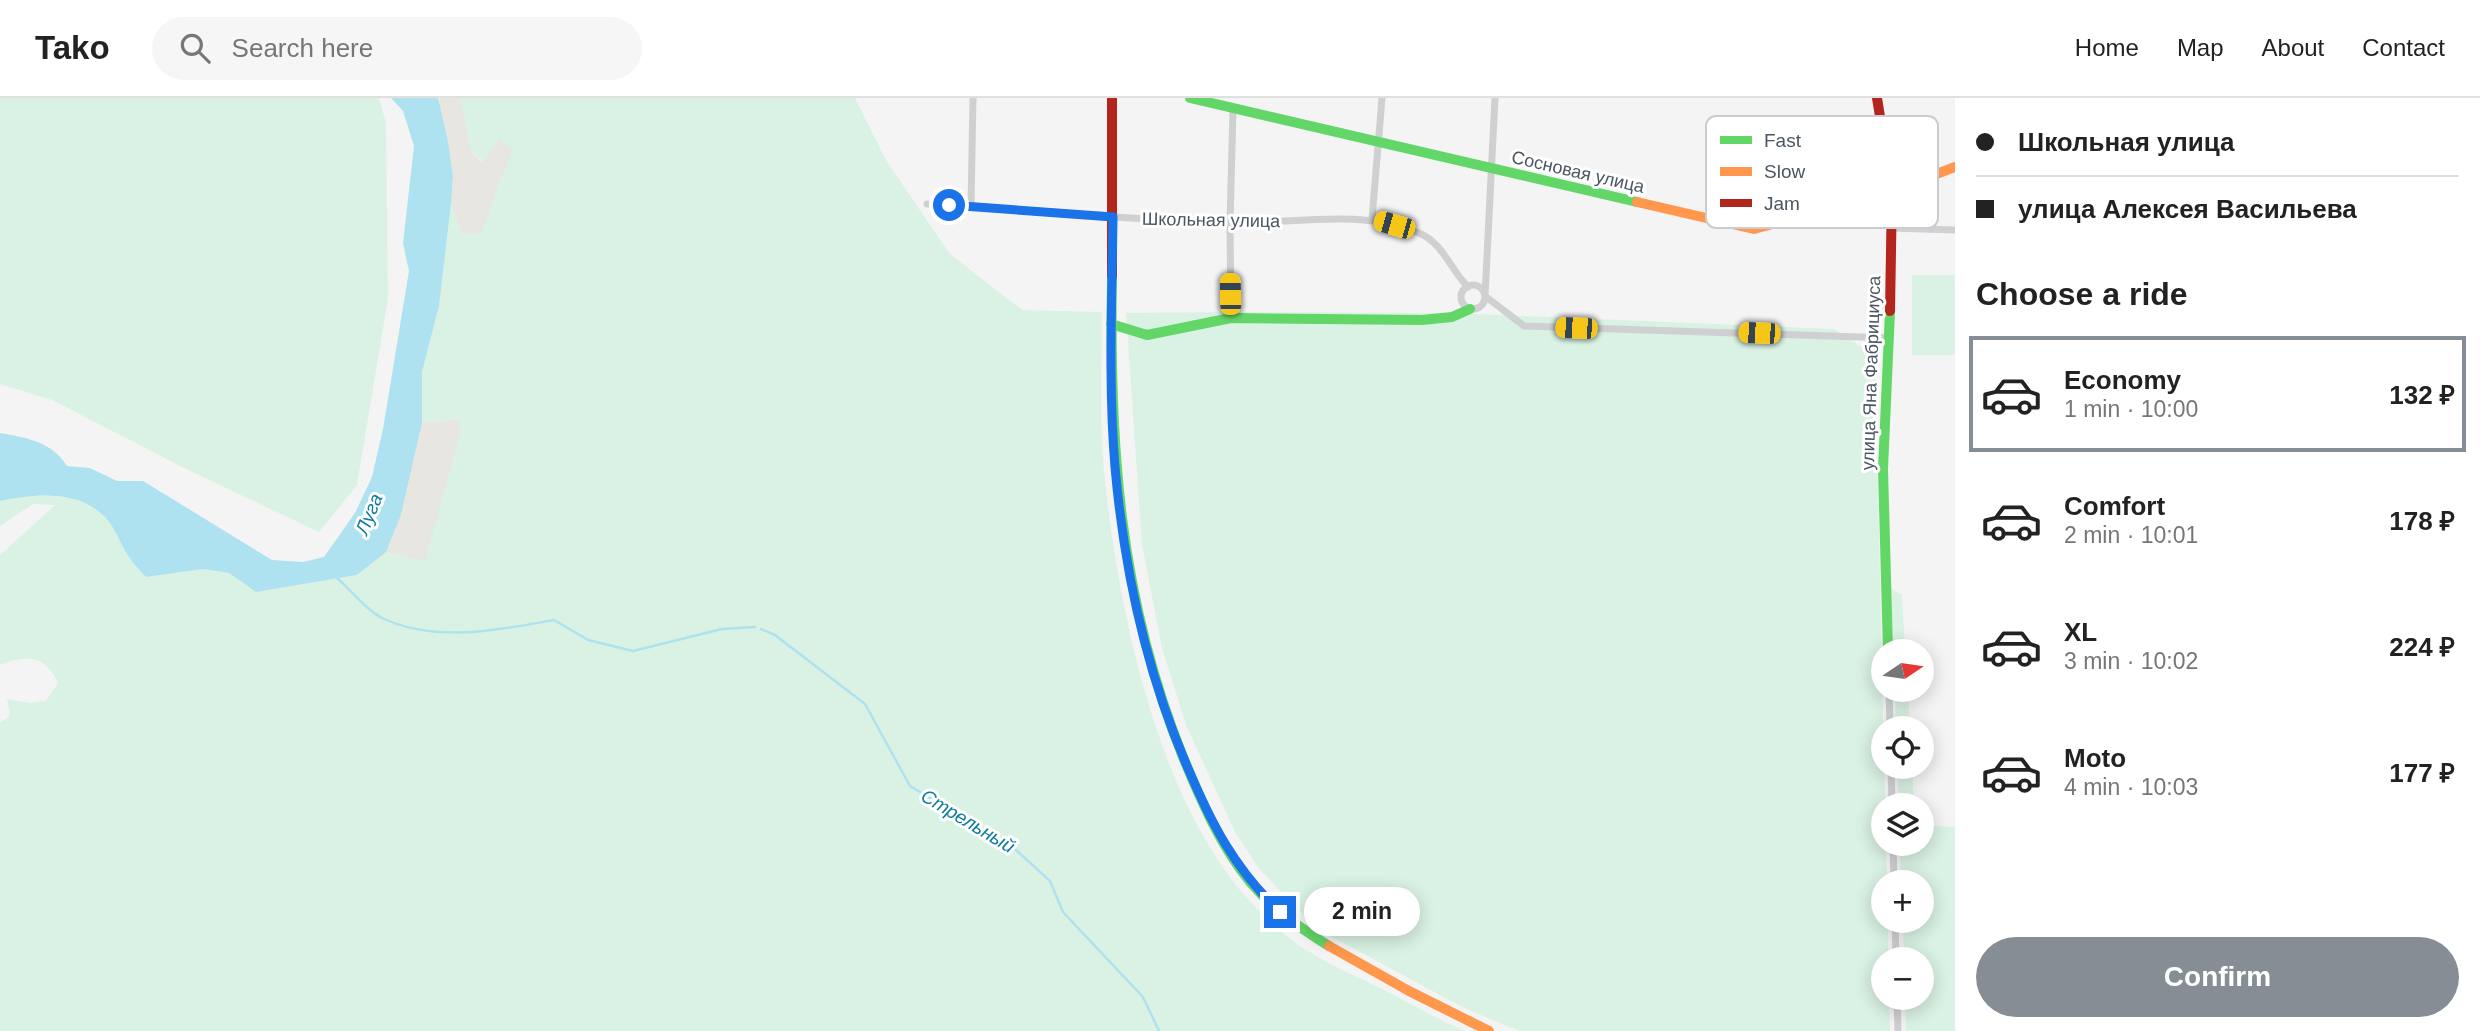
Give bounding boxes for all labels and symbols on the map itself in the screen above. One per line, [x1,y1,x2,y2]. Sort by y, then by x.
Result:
legend [1706,116,1938,228]
text: Fast [1764,130,1802,151]
street label: Сосновая улица [1510,147,1647,197]
text: Slow [1764,161,1805,182]
route start [933,189,965,221]
text: Jam [1764,193,1800,214]
street label: Школьная улица [1142,209,1281,231]
car [1371,209,1418,241]
car [1220,273,1241,315]
street label: улица Яна Фабрициуса [1858,274,1884,471]
car [1555,317,1598,339]
car [1738,322,1781,344]
water label: Луга [351,490,387,539]
north arrow [1871,639,1934,702]
water label: Стрельный [917,785,1019,857]
callout: 2 min [1304,888,1420,936]
route end [1264,896,1296,928]

